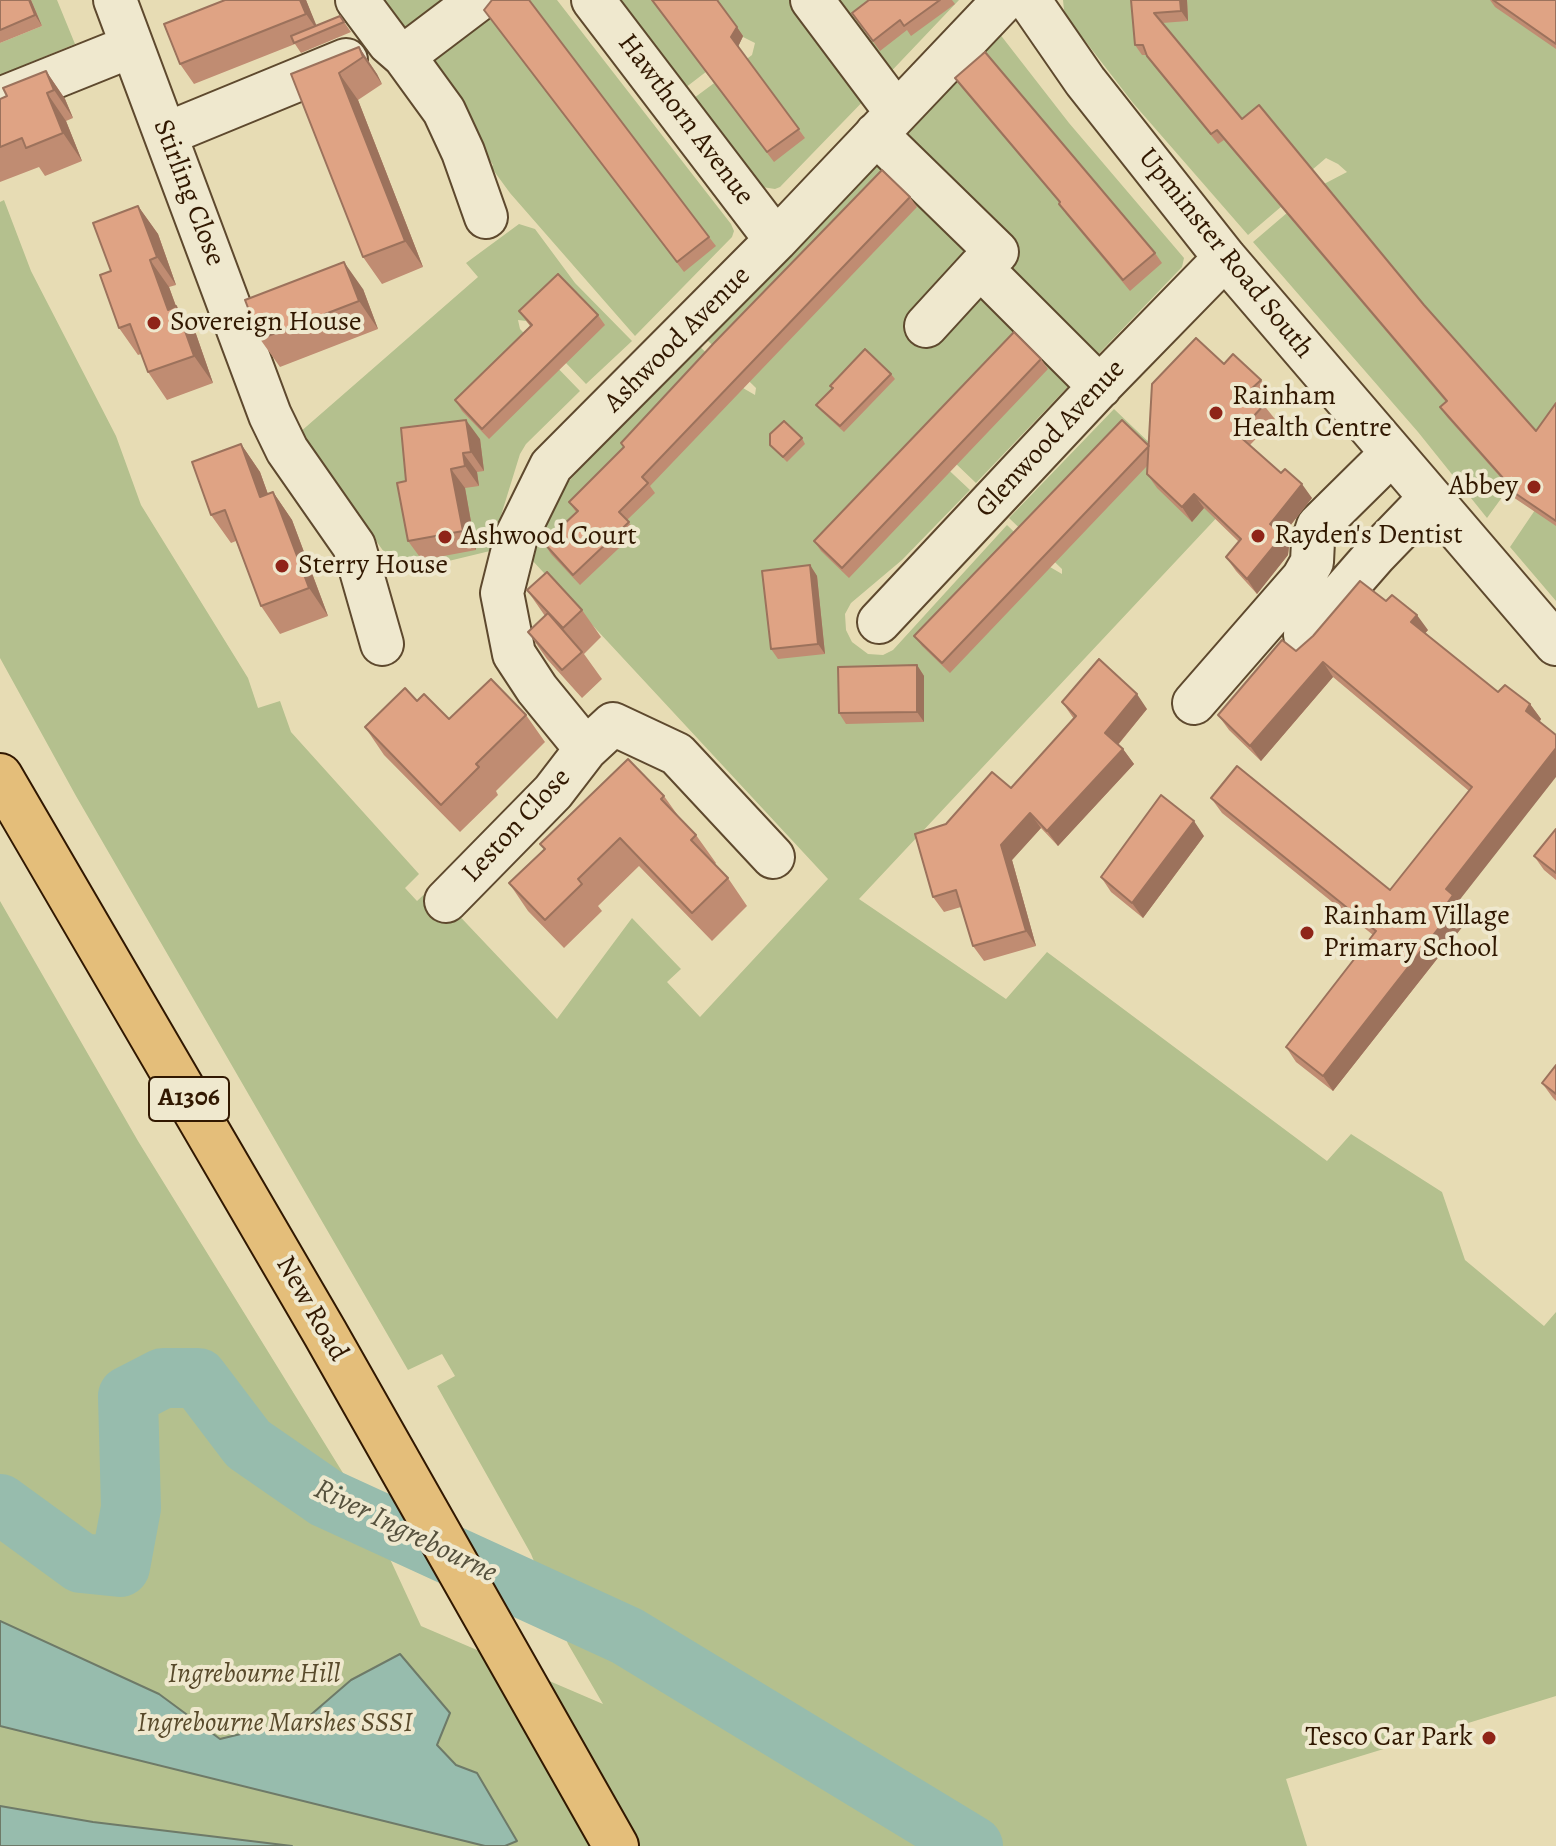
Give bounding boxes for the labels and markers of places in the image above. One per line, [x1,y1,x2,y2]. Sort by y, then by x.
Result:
place label: Sovereign House [170,306,362,340]
marker: Sovereign House [145,314,163,332]
place label: Rainham Health Centre [1232,380,1392,446]
marker: Rainham Health Centre [1207,404,1225,422]
place label: Abbey [1449,470,1518,504]
marker: Abbey [1525,478,1543,496]
place label: Rayden's Dentist [1274,519,1463,553]
place label: Ashwood Court [461,520,637,554]
marker: Rayden's Dentist [1249,527,1267,545]
marker: Ashwood Court [436,528,454,546]
place label: Sterry House [298,549,448,583]
marker: Sterry House [273,557,291,575]
place label: Rainham Village Primary School [1323,900,1510,966]
marker: Rainham Village Primary School [1298,924,1316,942]
place label: Tesco Car Park [1305,1721,1473,1755]
marker: Tesco Car Park [1480,1729,1498,1747]

